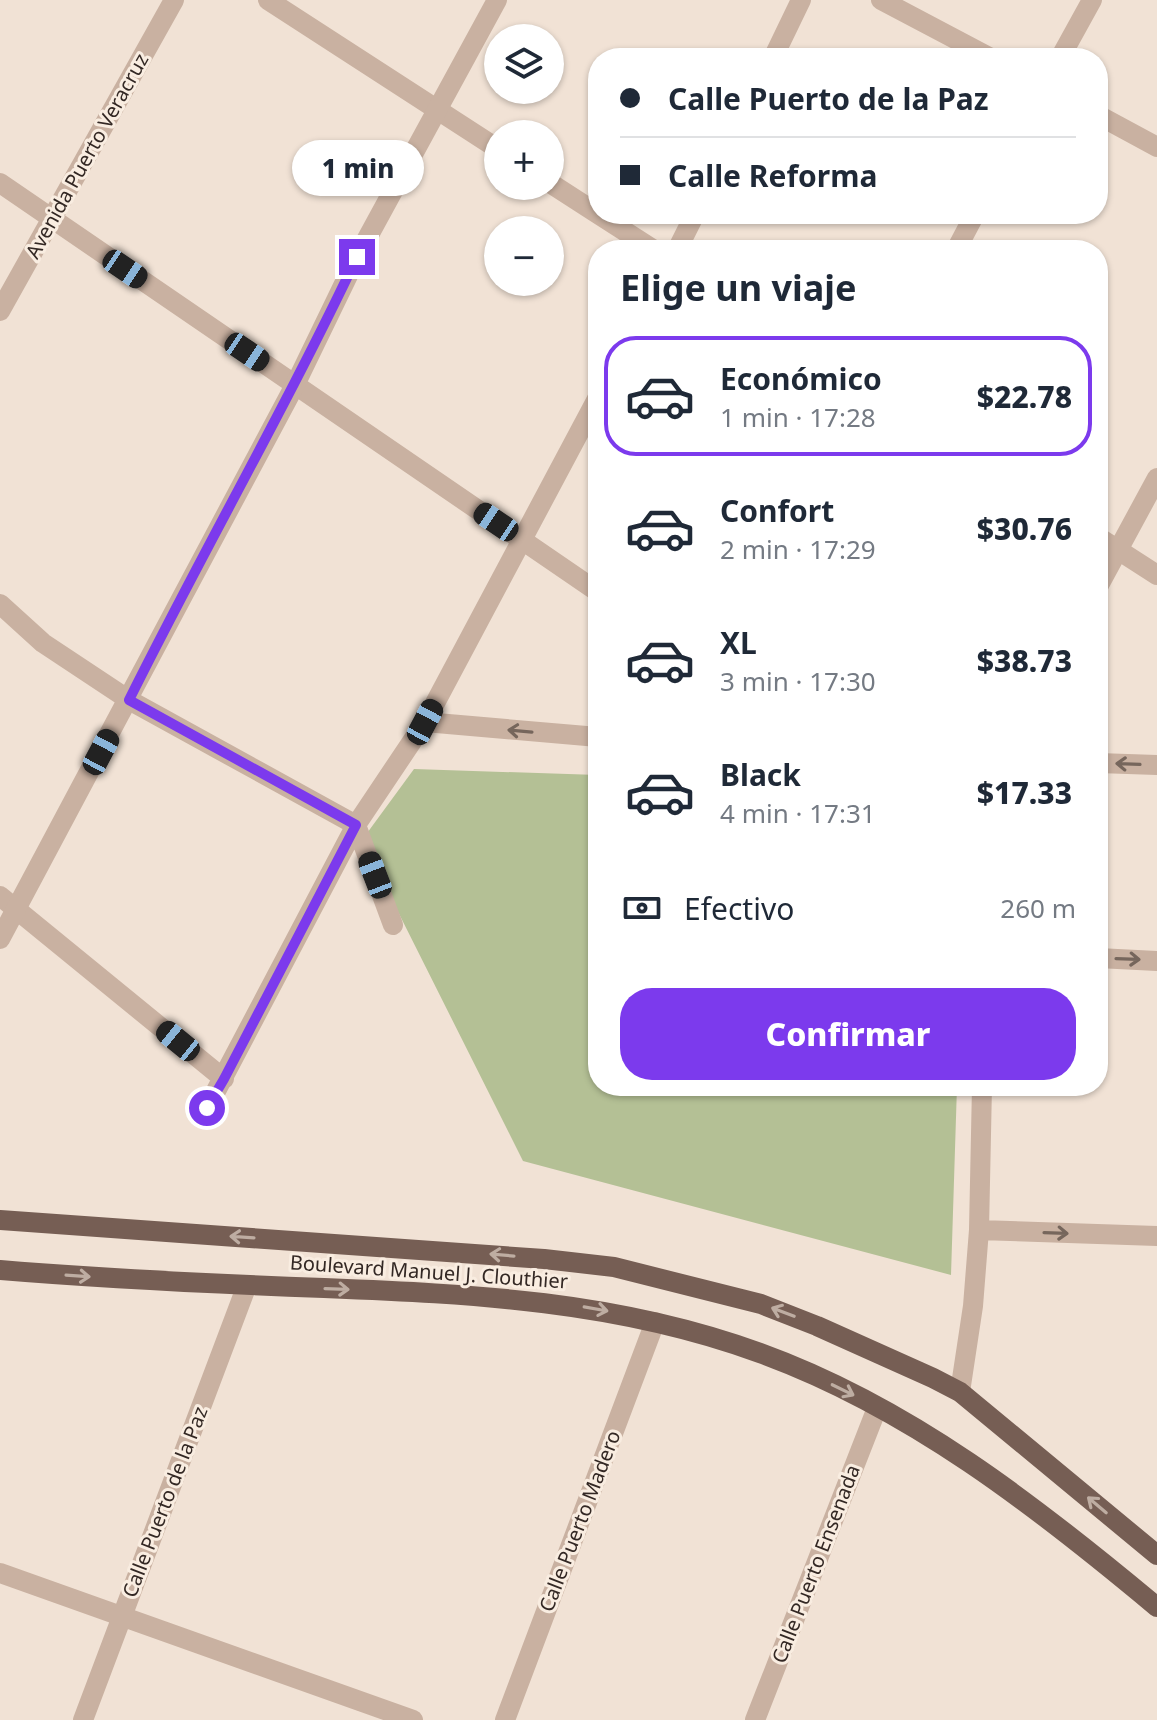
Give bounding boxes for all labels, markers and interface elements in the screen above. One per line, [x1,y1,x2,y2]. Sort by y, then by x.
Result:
map controls [484,24,564,296]
button: layers [484,24,564,104]
street label: Avenida Puerto Veracruz [19,48,154,263]
text: Calle Puerto de la Paz [668,78,989,119]
button: + [484,120,564,200]
callout: 1 min [291,141,423,197]
text: 1 min [322,150,394,186]
text: Calle Reforma [668,155,877,196]
button: − [484,216,564,296]
route end [339,239,375,275]
car [98,246,152,292]
text: Elige un viaje [620,263,857,312]
car [220,329,274,375]
text: Económico [720,358,882,399]
icon: car [624,360,696,432]
text: $22.78 [977,376,1072,417]
text: 1 min · 17:28 [720,399,876,435]
text: Confort [720,490,834,531]
icon: car [624,492,696,564]
car [469,499,523,545]
text: $30.76 [977,508,1072,549]
text: 2 min · 17:29 [720,531,876,567]
text: XL [720,622,757,663]
icon: car [624,624,696,696]
text: $38.73 [977,640,1072,681]
text: 3 min · 17:30 [720,663,876,699]
car [403,695,447,749]
one-way arrow [507,723,534,738]
car [79,725,123,779]
text: Black [720,754,801,795]
icon: car [624,756,696,828]
one-way arrow [1115,757,1141,772]
text: $17.33 [977,772,1072,813]
text: 4 min · 17:31 [720,795,876,831]
car [355,848,395,902]
icon: cash [620,886,664,930]
text: Efectivo [684,888,794,929]
text: 260 m [1000,890,1076,926]
one-way arrow [1114,952,1140,967]
button: Confirmar [620,988,1076,1080]
car [152,1017,204,1065]
route start [189,1090,225,1126]
one-way arrow [1042,1225,1069,1240]
one-way arrow [229,1229,256,1244]
one-way arrow [489,1247,516,1262]
street label: Boulevard Manuel J. Clouthier [289,1248,569,1295]
one-way arrow [64,1269,91,1284]
one-way arrow [323,1281,350,1296]
one-way arrow [583,1303,609,1318]
one-way arrow [771,1304,796,1318]
one-way arrow [830,1382,854,1398]
street label: Calle Puerto de la Paz [116,1403,213,1601]
street label: Calle Puerto Madero [533,1426,627,1615]
street label: Calle Puerto Ensenada [765,1461,866,1667]
one-way arrow [1087,1496,1108,1514]

